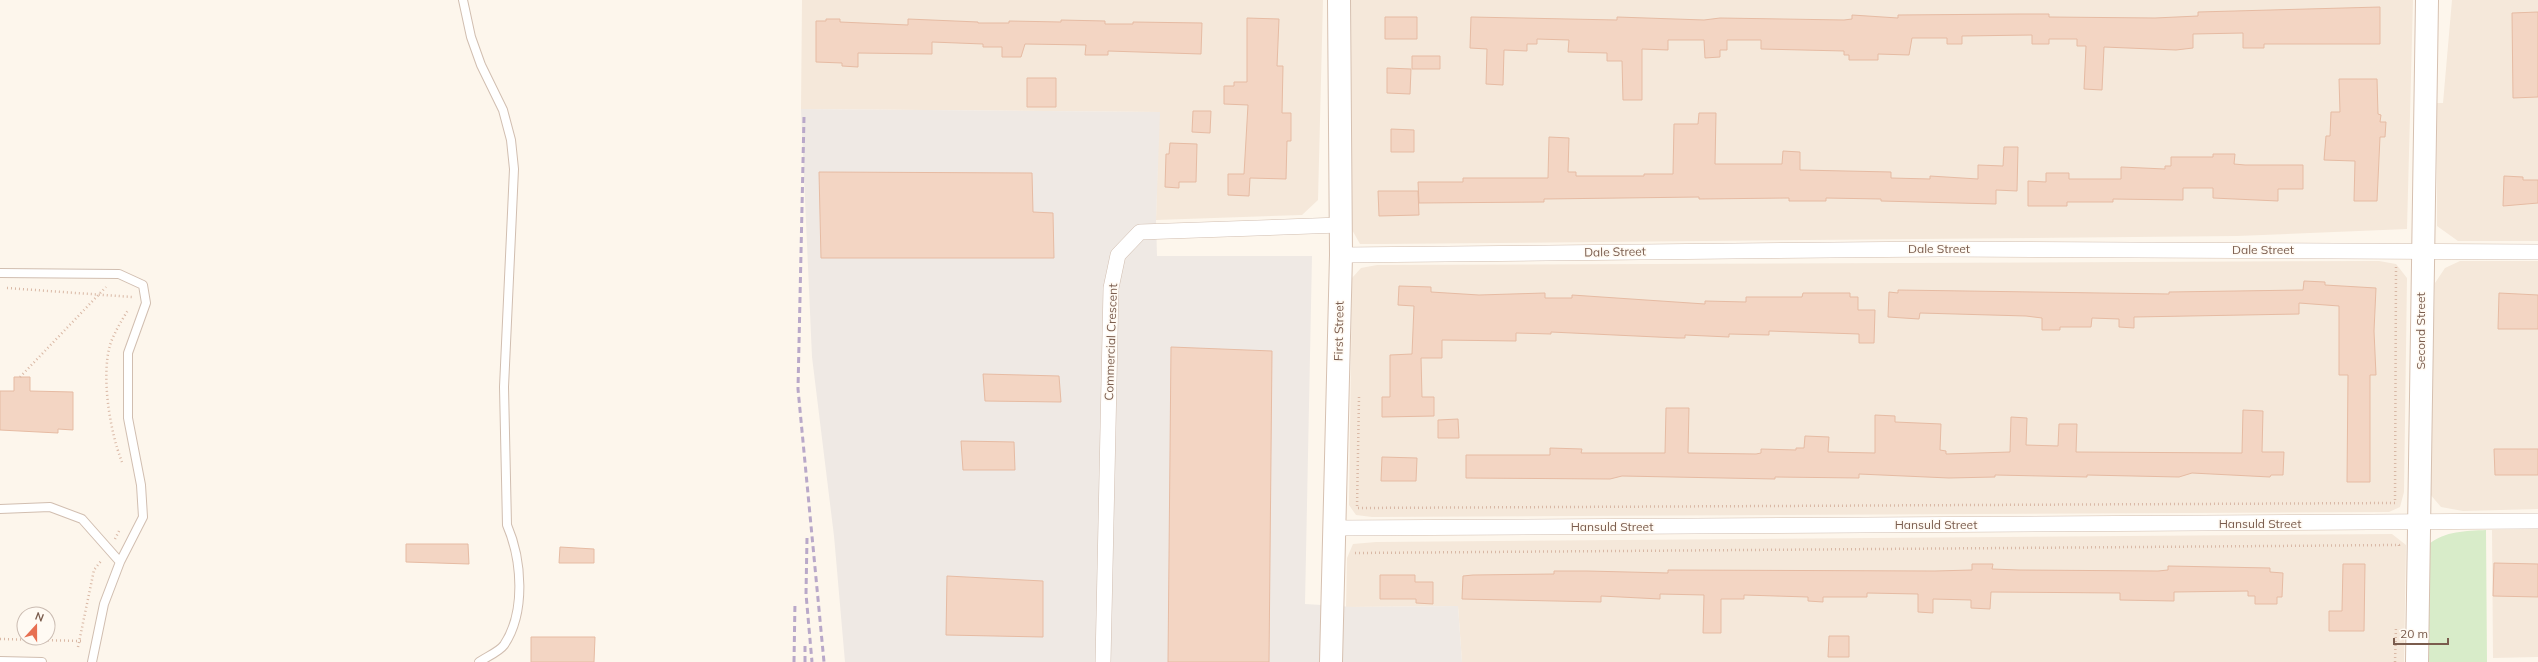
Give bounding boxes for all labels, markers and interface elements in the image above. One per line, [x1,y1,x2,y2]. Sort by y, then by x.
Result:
street label: Dale Street [1908,241,1970,256]
street label: Dale Street [2232,242,2294,257]
street label: Dale Street [1584,243,1646,260]
street label: Commercial Crescent [1101,283,1120,401]
street label: Second Street [2413,292,2428,370]
street label: First Street [1330,301,1347,361]
street label: Hansuld Street [2219,516,2301,531]
street label: Hansuld Street [1895,517,1977,532]
street label: Hansuld Street [1571,519,1653,534]
north arrow [16,606,56,646]
text: N [33,609,46,625]
scale bar [2394,620,2448,646]
text: 20 m [2400,626,2428,641]

